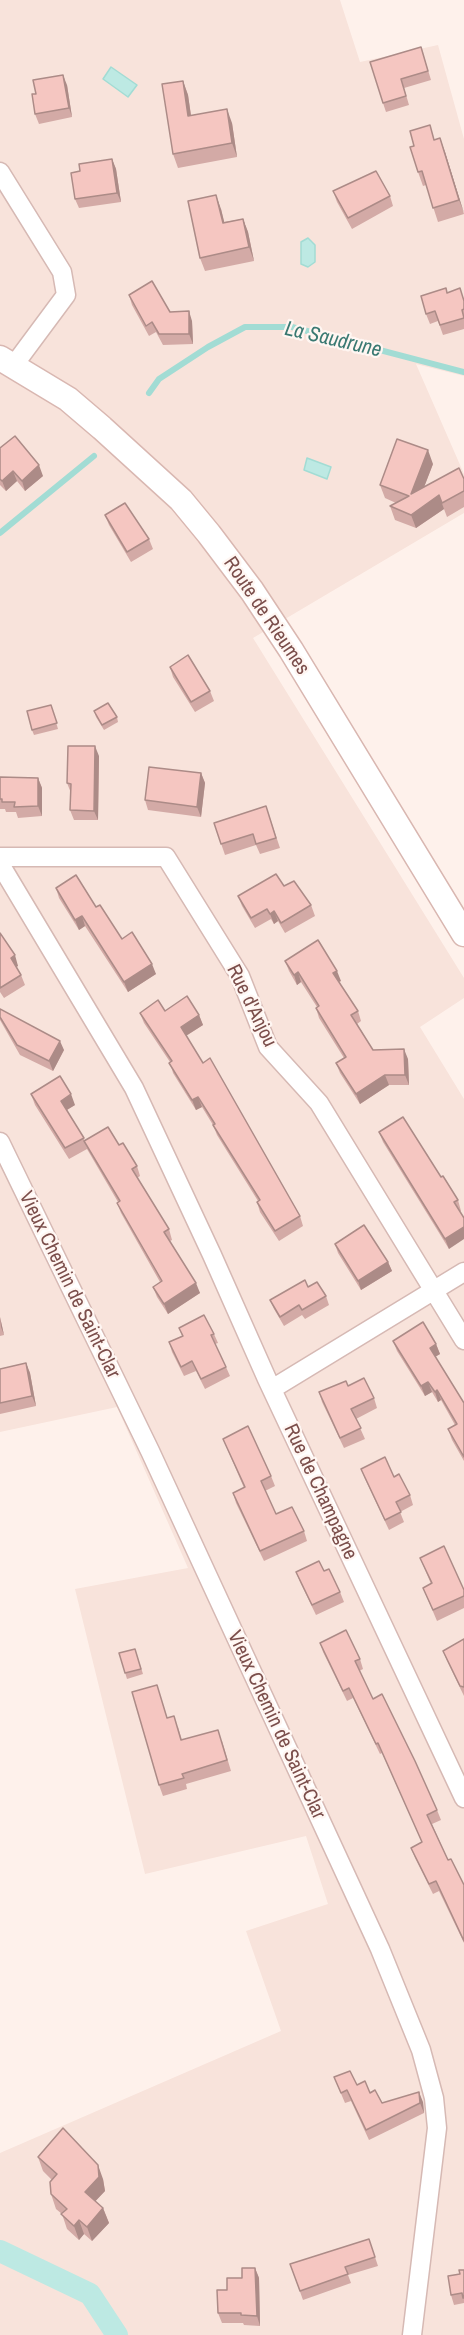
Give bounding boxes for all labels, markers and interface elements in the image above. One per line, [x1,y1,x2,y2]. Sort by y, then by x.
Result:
water label: La Saudrune [282,317,384,363]
street label: Route de Rieumes [218,553,314,679]
street label: Rue d'Anjou [221,961,281,1051]
street label: Vieux Chemin de Saint-Clar [13,1188,125,1382]
street label: Rue de Champagne [278,1420,362,1564]
street label: Vieux Chemin de Saint-Clar [222,1627,330,1823]

